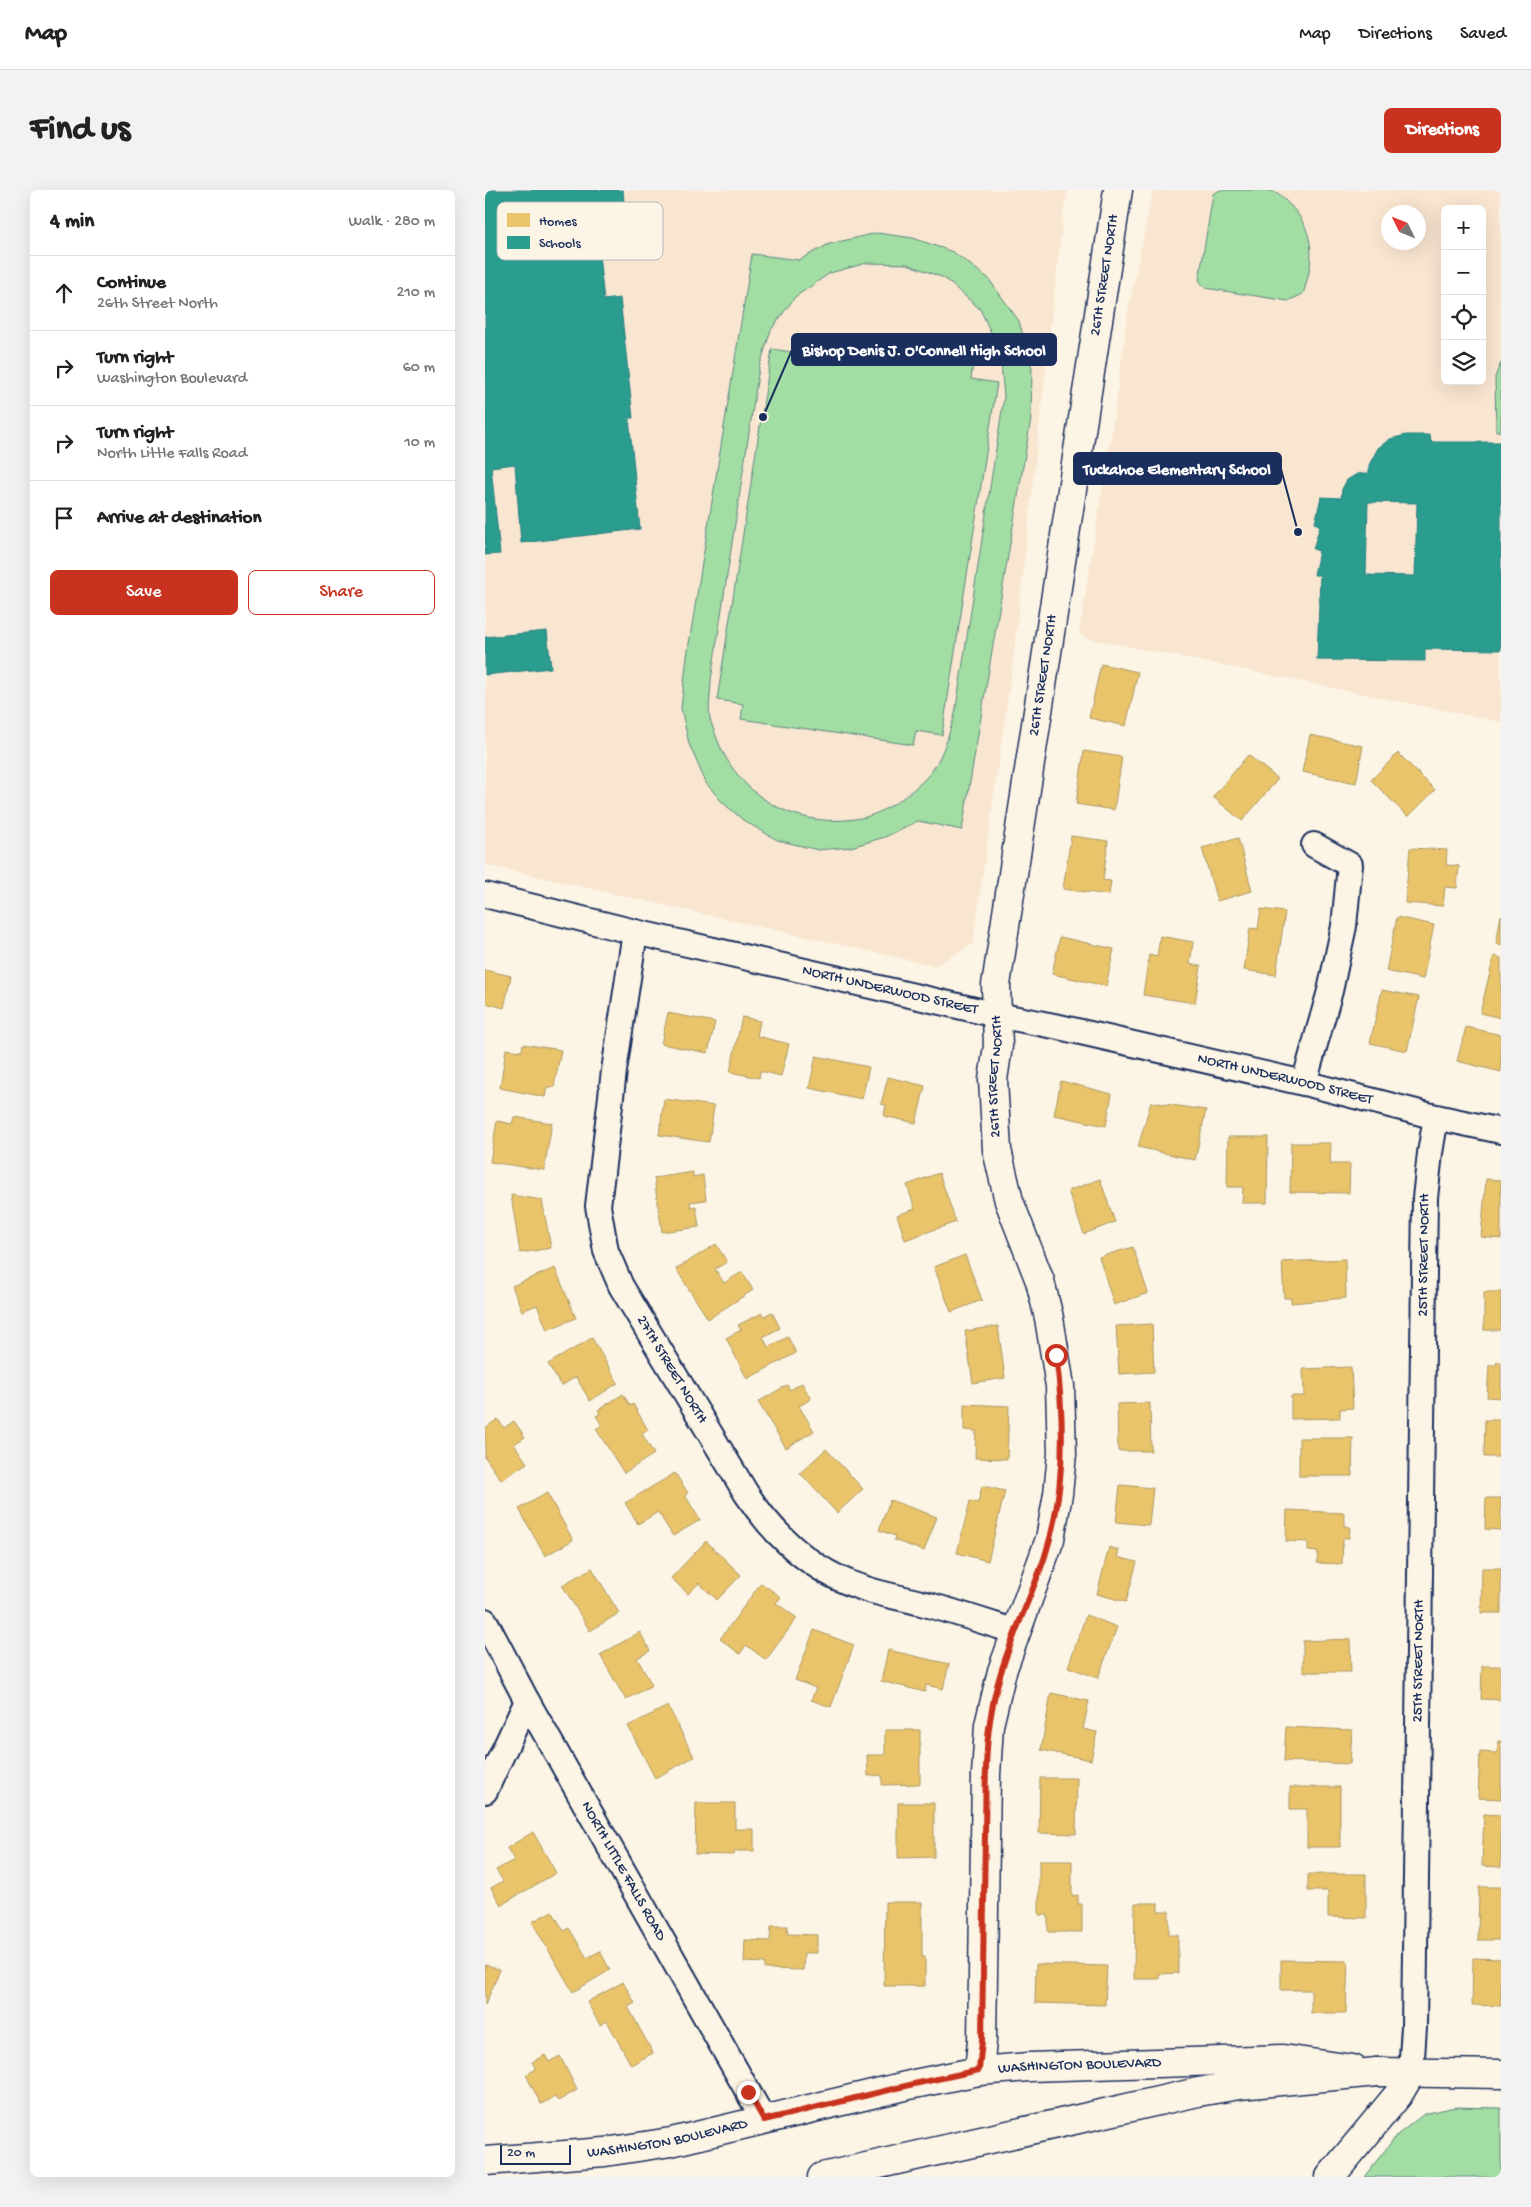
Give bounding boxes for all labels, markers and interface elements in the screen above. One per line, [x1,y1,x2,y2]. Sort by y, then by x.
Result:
text: Map [25,20,67,49]
text: Map [1299,24,1331,45]
text: Directions [1359,24,1432,45]
text: Saved [1460,24,1506,45]
button: Directions [1384,108,1501,153]
text: Find us [30,110,130,151]
legend [497,202,663,260]
north arrow [1381,205,1426,250]
map controls [1441,205,1486,385]
button: + [1441,205,1486,250]
text: 4 min [50,210,94,235]
text: Walk · 280 m [348,213,435,232]
street label: 26TH STREET NORTH [1087,213,1123,337]
text: Homes [539,214,577,231]
text: Schools [539,236,581,253]
button: − [1441,250,1486,295]
text: Continue [97,272,166,295]
icon: ahead [50,279,78,307]
text: 210 m [396,284,435,303]
text: 26th Street North [97,295,218,314]
button: locate [1441,295,1486,340]
callout: Bishop Denis J. O'Connell High School [792,334,1056,365]
button: layers [1441,340,1486,385]
text: Bishop Denis J. O'Connell High School [801,343,1046,362]
text: Turn right [97,347,173,370]
icon: right [50,354,78,382]
text: 60 m [403,359,435,378]
text: Washington Boulevard [97,370,247,389]
text: Turn right [97,422,173,445]
icon: right [50,429,78,457]
text: 10 m [404,434,435,453]
text: North Little Falls Road [97,445,247,464]
callout: Tuckahoe Elementary School [1074,453,1281,484]
text: Tuckahoe Elementary School [1081,462,1271,481]
icon: arrive [50,504,78,532]
text: Arrive at destination [97,507,261,530]
button: Save [50,570,238,615]
button: Share [248,570,435,615]
street label: 26TH STREET NORTH [1025,613,1062,737]
street label: NORTH UNDERWOOD STREET [800,962,980,1020]
street label: 26TH STREET NORTH [983,1015,1007,1138]
street label: NORTH UNDERWOOD STREET [1196,1050,1376,1110]
street label: 25TH STREET NORTH [1414,1193,1434,1317]
street label: 27TH STREET NORTH [632,1312,711,1427]
route start [1045,1344,1068,1367]
street label: 25TH STREET NORTH [1409,1599,1429,1723]
street label: NORTH LITTLE FALLS ROAD [577,1798,670,1944]
street label: WASHINGTON BOULEVARD [997,2054,1162,2078]
route end [737,2081,760,2104]
street label: WASHINGTON BOULEVARD [586,2115,750,2162]
scale bar [500,2142,571,2165]
text: 20 m [507,2145,535,2162]

